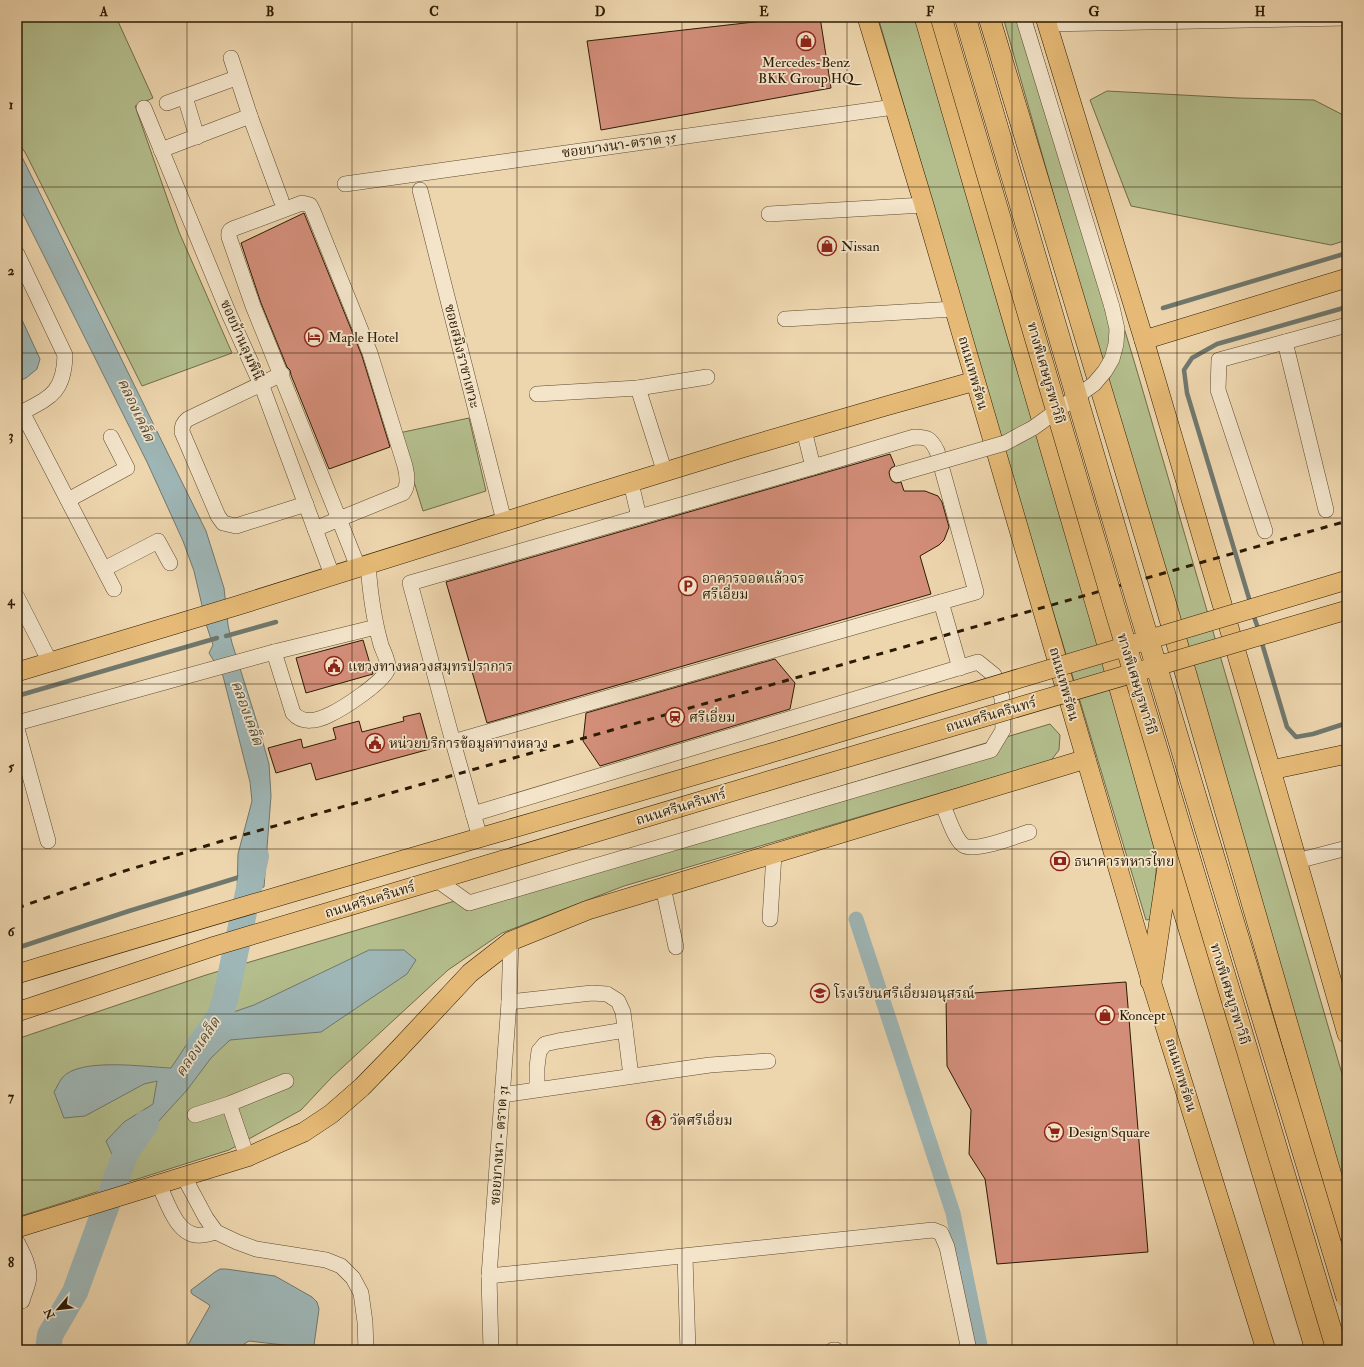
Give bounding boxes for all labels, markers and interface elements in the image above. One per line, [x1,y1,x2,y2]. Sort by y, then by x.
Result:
text: A [99,4,109,20]
text: B [266,4,274,20]
text: C [429,4,439,20]
text: D [595,4,606,20]
text: E [759,4,769,20]
text: F [926,4,935,20]
text: G [1089,4,1100,20]
text: H [1255,4,1266,20]
shop icon: Mercedes-Benz BKK Group HQ [795,30,817,52]
place label: Mercedes-Benz BKK Group HQ [758,54,863,88]
text: 1 [9,97,14,113]
street label: ซอยบางนา-ตราด 35 [561,128,678,161]
shop icon: Nissan [816,235,838,257]
place label: Nissan [841,238,880,255]
text: 2 [8,263,15,279]
street label: ซอยบ้านลุมพินี [217,297,267,383]
street label: ซอยสมิงราชาเทวะ [441,302,483,410]
street label: ทางพิเศษบูรพาวิถี [1023,320,1069,426]
hotel icon: Maple Hotel [303,326,325,348]
place label: Maple Hotel [328,329,399,347]
street label: ถนนเทพรัตน [954,334,992,412]
water label: คลองเคล็ด [113,375,159,445]
text: 3 [9,428,14,444]
place label: อาคารจอดแล้วจร ศรีเอี่ยม [702,570,805,603]
parking icon: อาคารจอดแล้วจร ศรีเอี่ยม [677,575,699,597]
text: 4 [6,593,15,609]
street label: ทางพิเศษบูรพาวิถี [1114,631,1160,737]
street label: ถนนเทพรัตน [1045,645,1083,723]
public building icon: แขวงทางหลวงสมุทรปราการ [323,655,345,677]
place label: แขวงทางหลวงสมุทรปราการ [348,658,513,675]
water label: คลองเคล็ด [226,678,268,749]
street label: ถนนศรีนครินทร์ [943,693,1039,736]
station icon: ศรีเอี่ยม [664,706,686,728]
place label: ศรีเอี่ยม [689,707,736,726]
public building icon: หน่วยบริการข้อมูลทางหลวง [364,732,386,754]
place label: หน่วยบริการข้อมูลทางหลวง [389,735,548,752]
text: 5 [8,759,14,775]
street label: ถนนศรีนครินทร์ [634,784,729,829]
bank icon: ธนาคารทหารไทย [1049,850,1071,872]
place label: ธนาคารทหารไทย [1074,851,1174,870]
street label: ถนนศรีนครินทร์ [323,877,418,922]
text: 6 [8,924,16,940]
street label: ทางพิเศษบูรพาวิถี [1207,941,1253,1047]
school or university icon: โรงเรียนศรีเอี่ยมอนุสรณ์ [809,982,831,1004]
place label: โรงเรียนศรีเอี่ยมอนุสรณ์ [833,983,975,1002]
shop icon: Koncept [1094,1004,1116,1026]
place label: Koncept [1119,1007,1166,1025]
water label: คลองเคล็ด [171,1013,225,1080]
street label: ถนนเทพรัตน [1162,1036,1200,1114]
street label: ซอยบางนา - ตราด 31 [486,1085,512,1205]
text: 7 [8,1089,15,1105]
temple icon: วัดศรีเอี่ยม [645,1109,667,1131]
place label: วัดศรีเอี่ยม [670,1110,733,1129]
supermarket icon: Design Square [1043,1121,1065,1143]
place label: Design Square [1068,1124,1150,1141]
text: 8 [8,1255,14,1271]
north arrow [38,1289,78,1329]
text: N [41,1305,58,1322]

